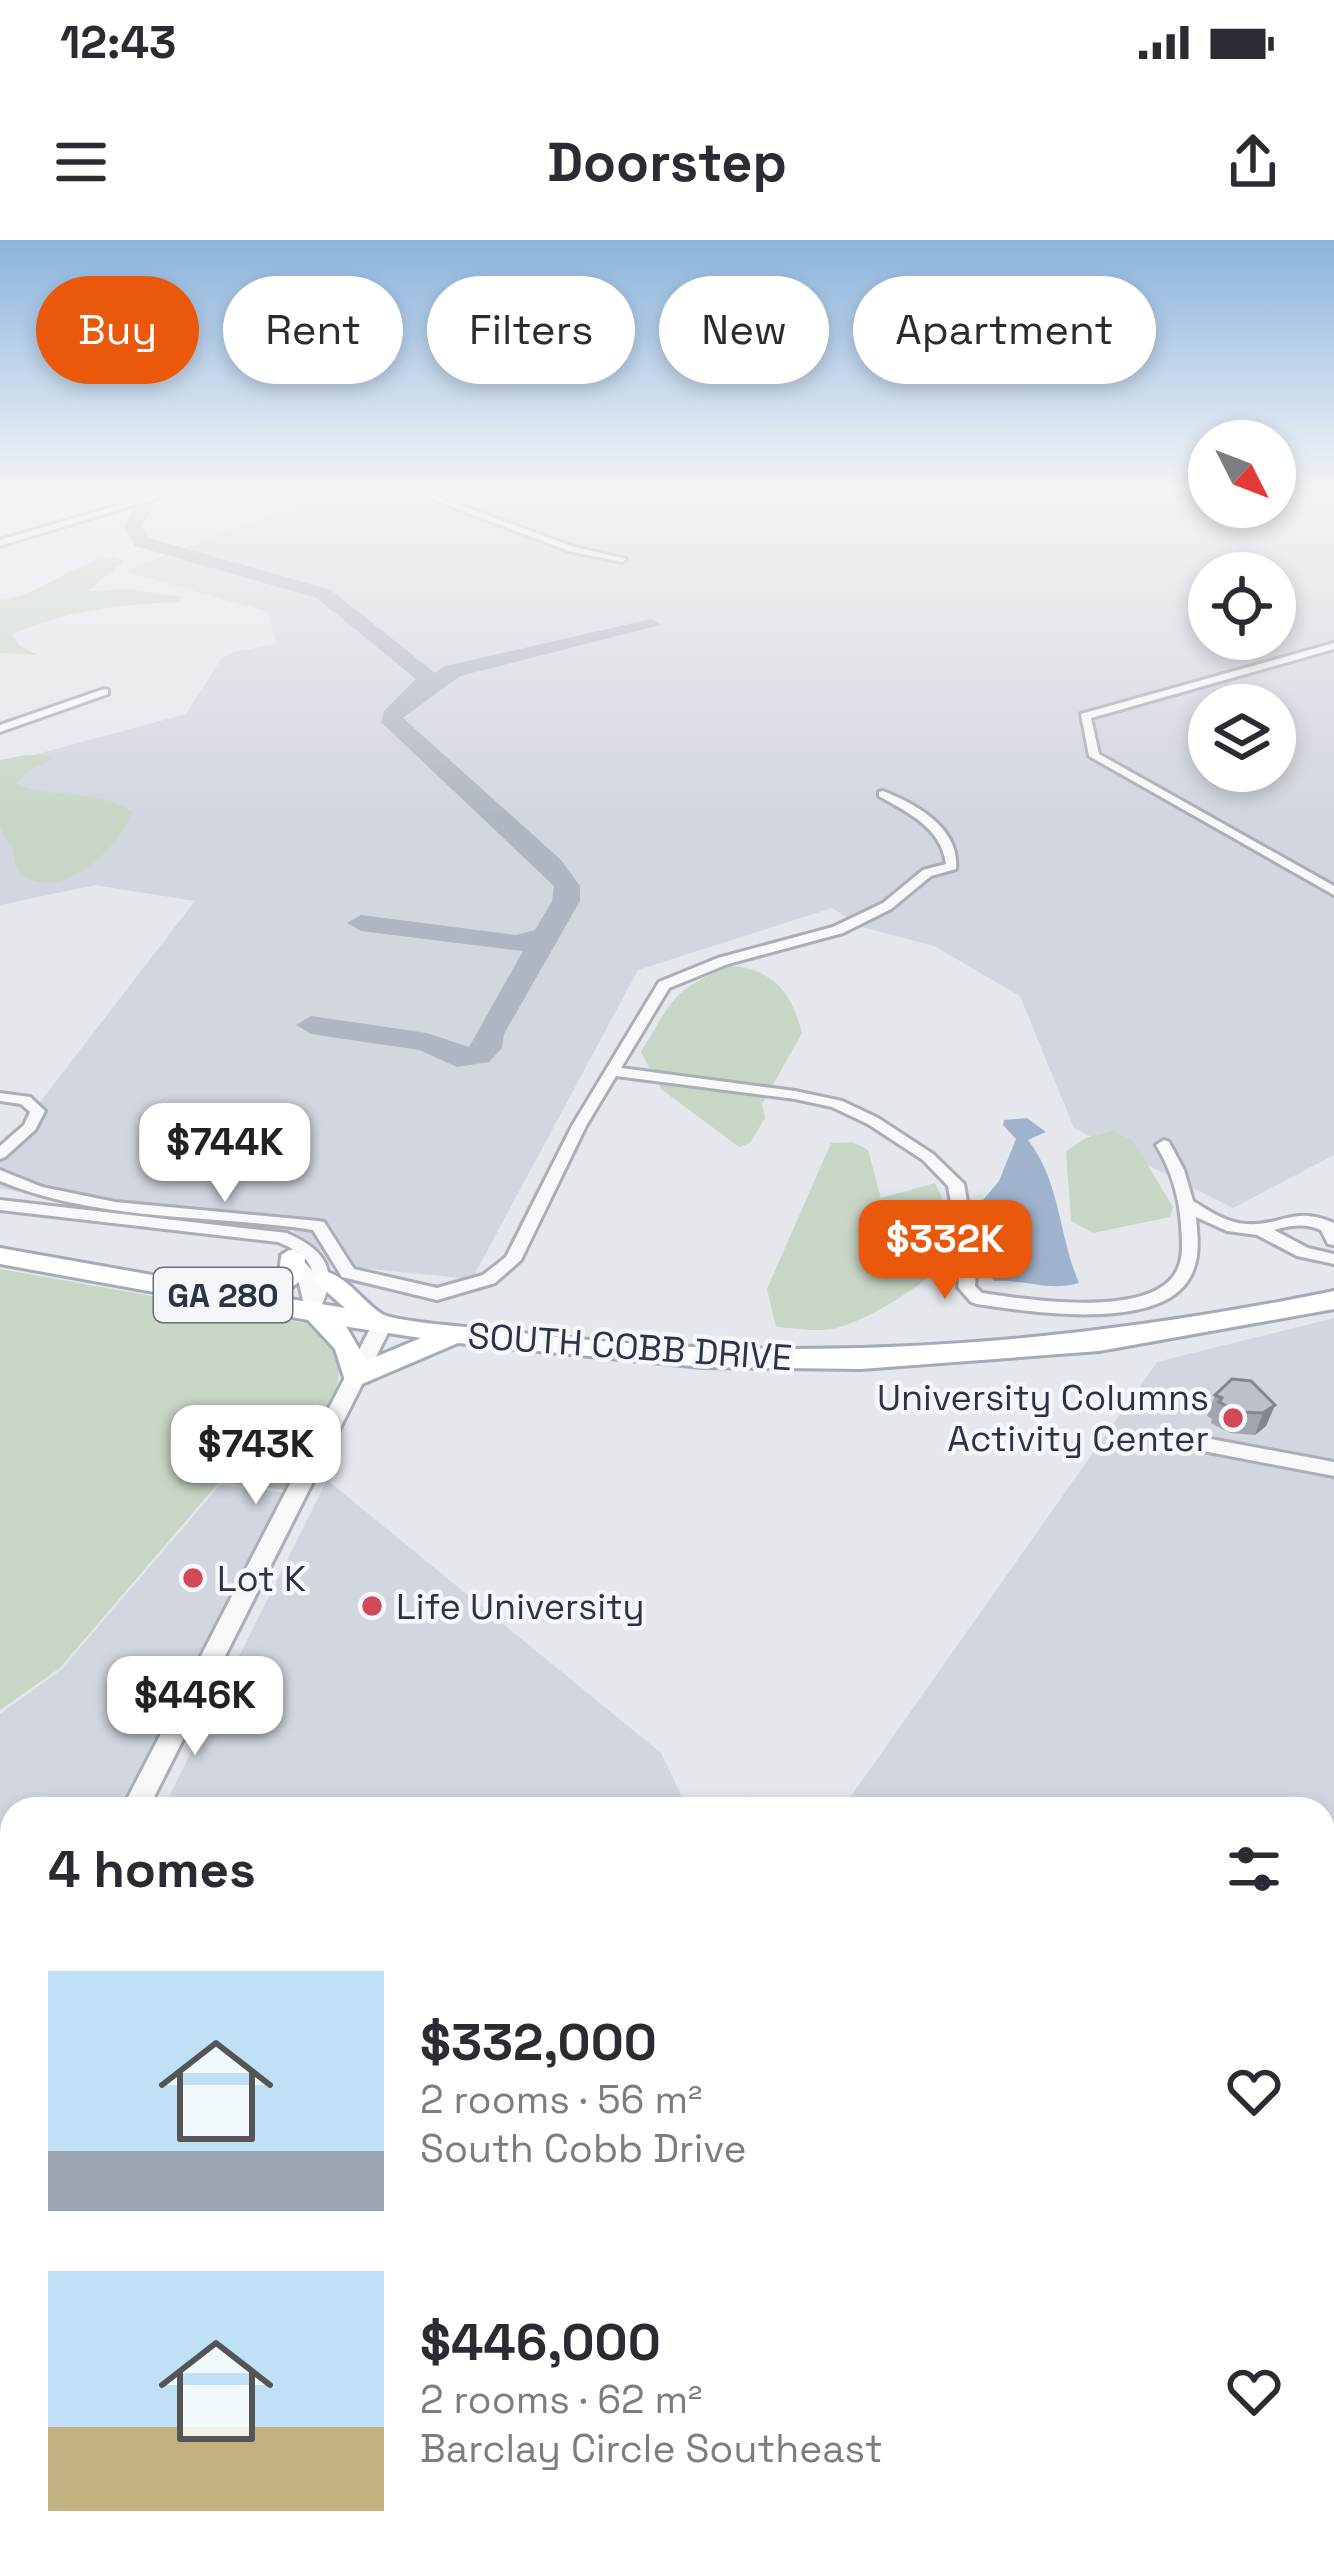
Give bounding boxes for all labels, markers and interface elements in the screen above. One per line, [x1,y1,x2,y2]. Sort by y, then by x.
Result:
text: 12:43 [60,14,176,71]
text: Doorstep [547,128,787,197]
icon: menu [48,129,114,195]
icon: share [1220,129,1286,195]
chip: Buy [36,276,199,384]
chip: Rent [223,276,403,384]
chip: Filters [427,276,635,384]
chip: New [659,276,829,384]
chip: Apartment [853,276,1156,384]
north arrow [1188,420,1296,528]
map controls [1188,420,1296,792]
button: locate [1188,552,1296,660]
button: layers [1188,684,1296,792]
pin: $744K [141,1103,309,1205]
text: $744K [166,1117,284,1166]
pin: $332K [861,1200,1029,1302]
text: $332K [886,1214,1004,1263]
road number: GA 280 [154,1268,292,1322]
street label: SOUTH COBB DRIVE [466,1313,794,1381]
place label: University Columns Activity Center [877,1375,1209,1462]
pin: $743K [172,1405,340,1507]
marker: University Columns Activity Center [1220,1405,1246,1431]
text: $743K [198,1419,314,1468]
place label: Lot K [217,1556,306,1602]
marker: Lot K [180,1565,206,1591]
place label: Life University [396,1584,645,1630]
marker: Life University [359,1593,385,1619]
pin: $446K [111,1656,279,1758]
text: $446K [134,1670,256,1719]
icon: filters [1221,1836,1287,1902]
text: 4 homes [48,1837,256,1902]
text: $332,000 [420,2010,657,2075]
icon: home [144,2019,288,2163]
icon: heart [1221,2058,1287,2124]
text: 2 rooms · 56 m² [420,2075,702,2124]
text: South Cobb Drive [420,2124,747,2173]
text: $446,000 [420,2310,661,2375]
icon: home [144,2319,288,2463]
icon: heart [1221,2358,1287,2424]
text: 2 rooms · 62 m² [420,2375,702,2424]
text: Barclay Circle Southeast [420,2424,883,2473]

